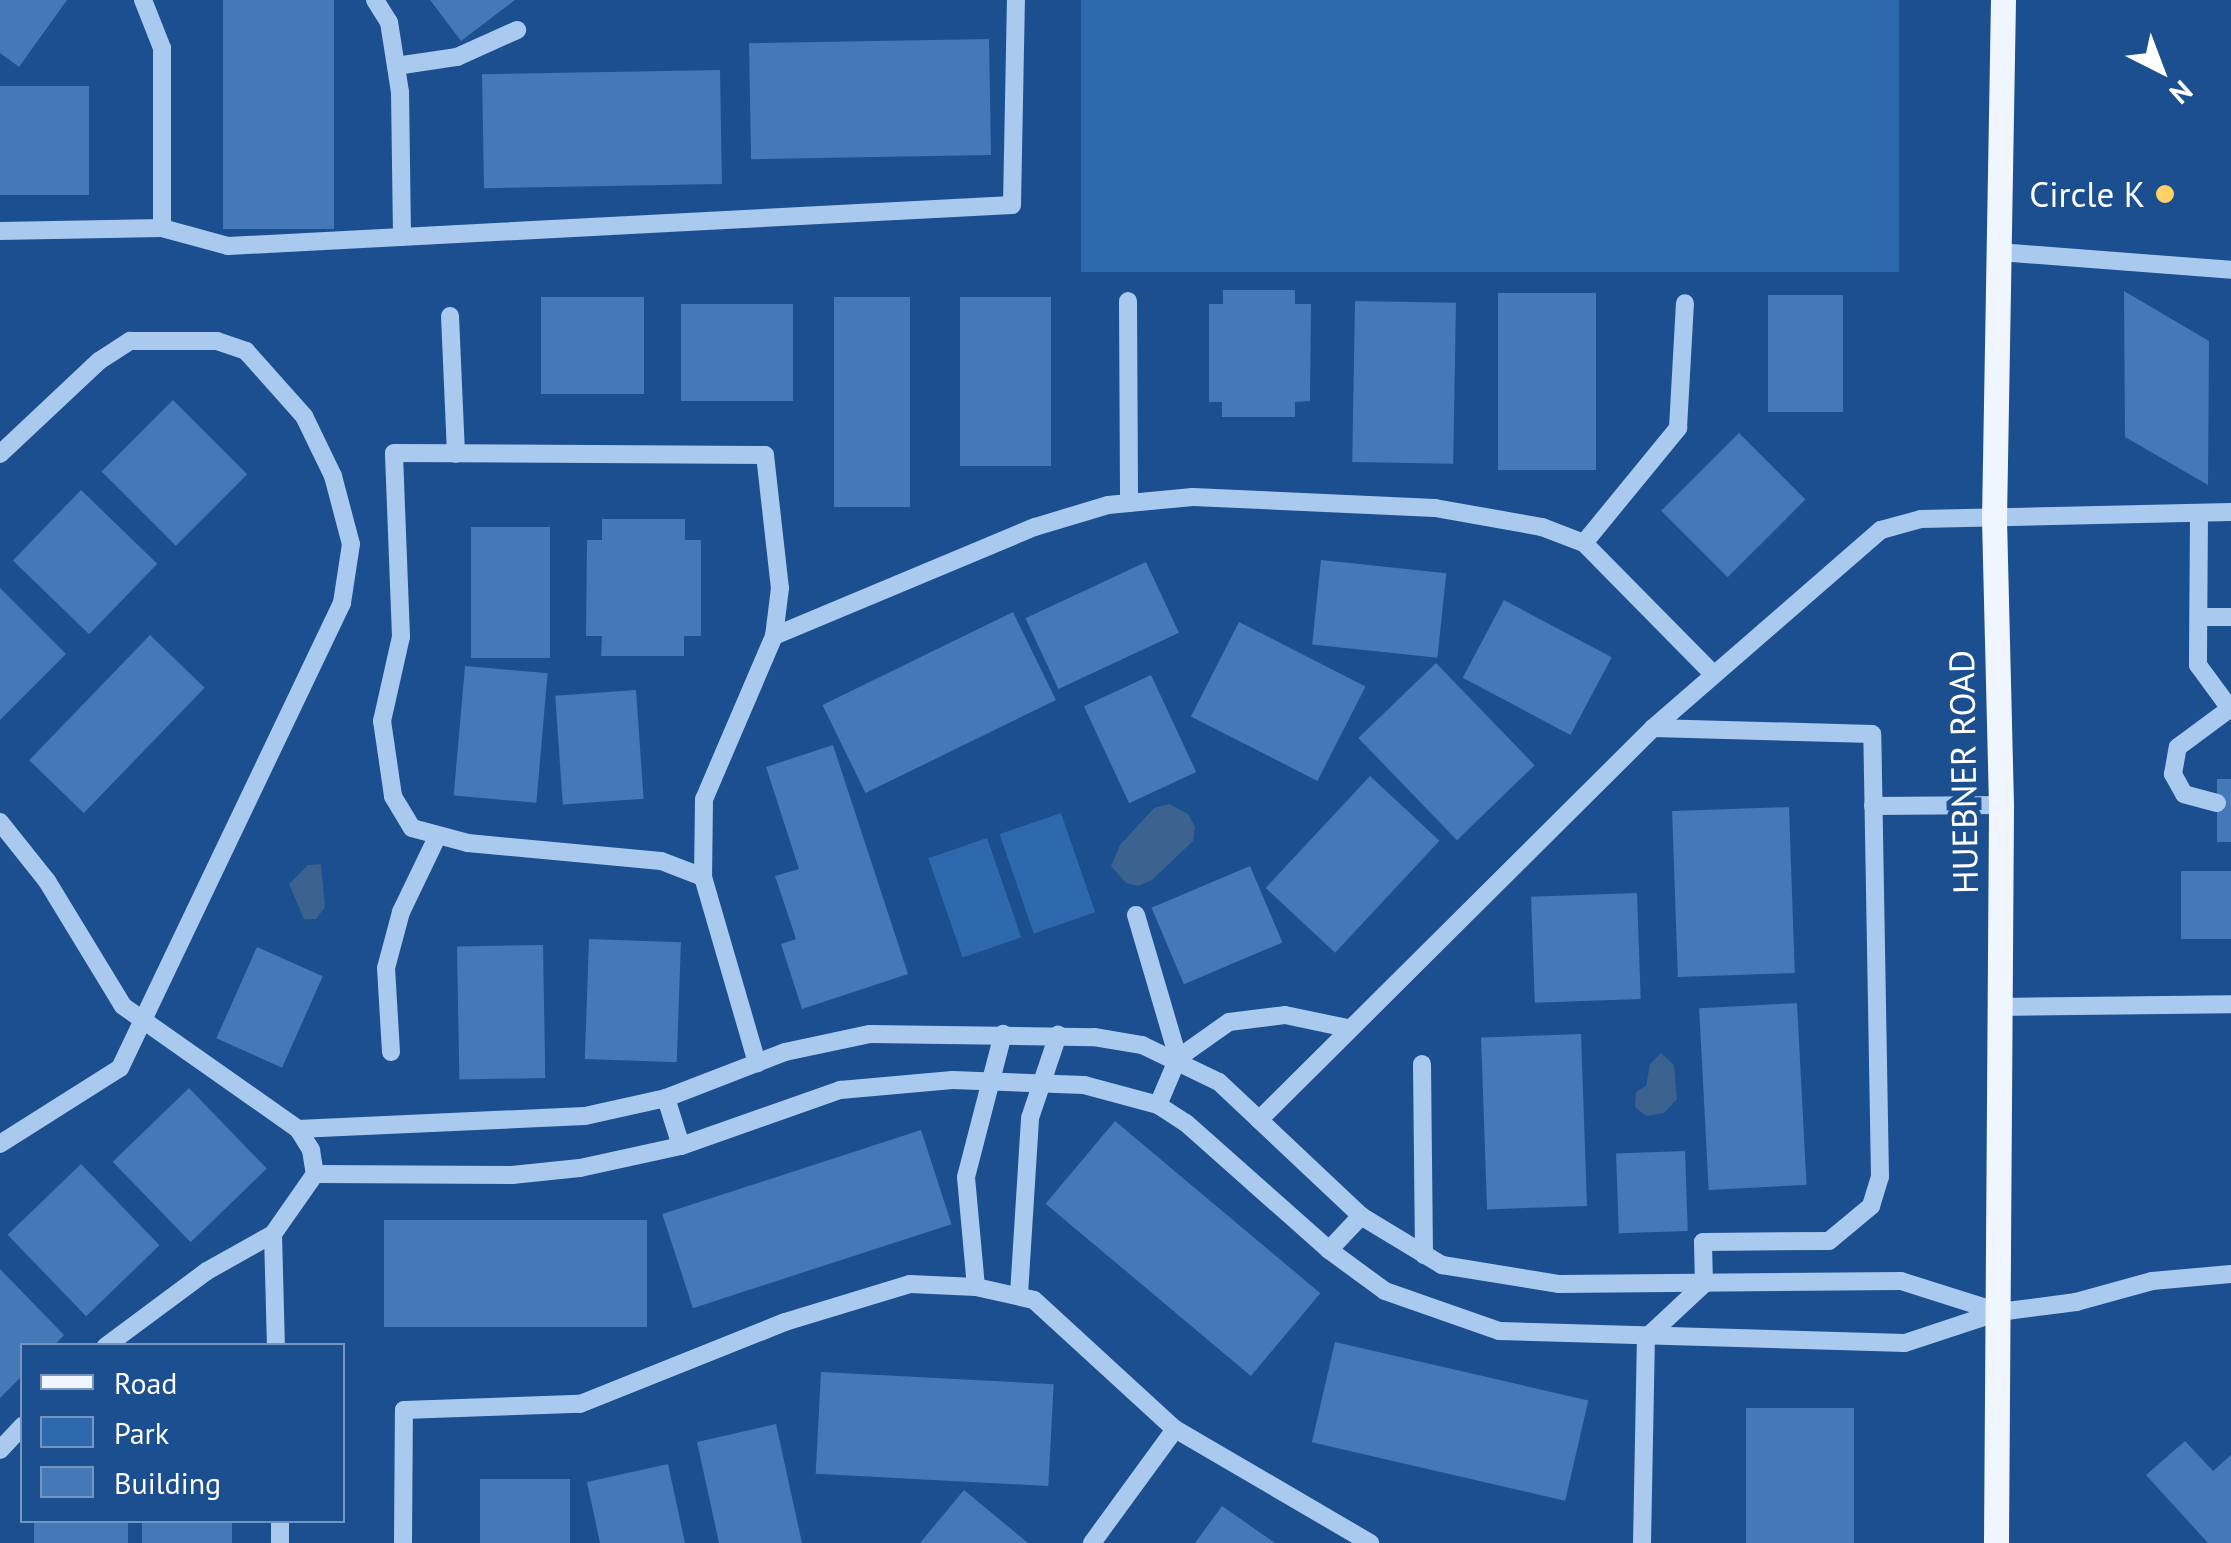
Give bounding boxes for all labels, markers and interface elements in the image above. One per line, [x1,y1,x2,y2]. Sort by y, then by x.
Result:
north arrow [2111,20,2211,120]
text: N [2162,73,2201,113]
place label: Circle K [2029,173,2145,215]
marker: Circle K [2154,183,2176,205]
street label: HUEBNER ROAD [1940,650,1986,894]
legend [20,1343,345,1523]
text: Road [114,1363,178,1402]
text: Park [114,1413,169,1452]
text: Building [114,1463,221,1502]

